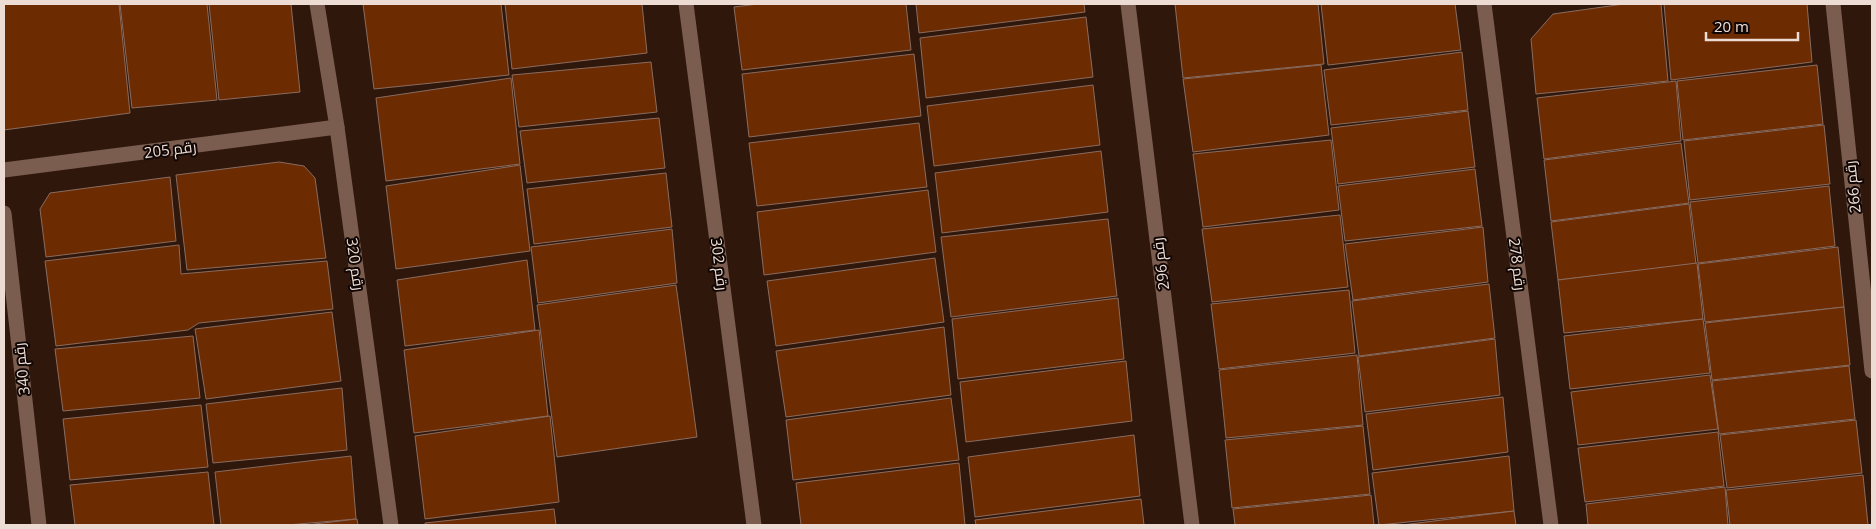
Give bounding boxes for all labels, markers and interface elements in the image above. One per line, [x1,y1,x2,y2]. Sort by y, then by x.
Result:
scale bar [1706,10,1798,42]
text: 20 m [1714,16,1749,36]
street label: رقم 205 [143,136,197,163]
street label: رقم 266 [1839,160,1866,214]
street label: رقم 320 [341,237,370,292]
street label: رقم 302 [706,237,733,291]
street label: رقم 296 [1147,237,1174,291]
street label: رقم 278 [1504,237,1531,291]
street label: رقم 340 [8,342,35,396]

